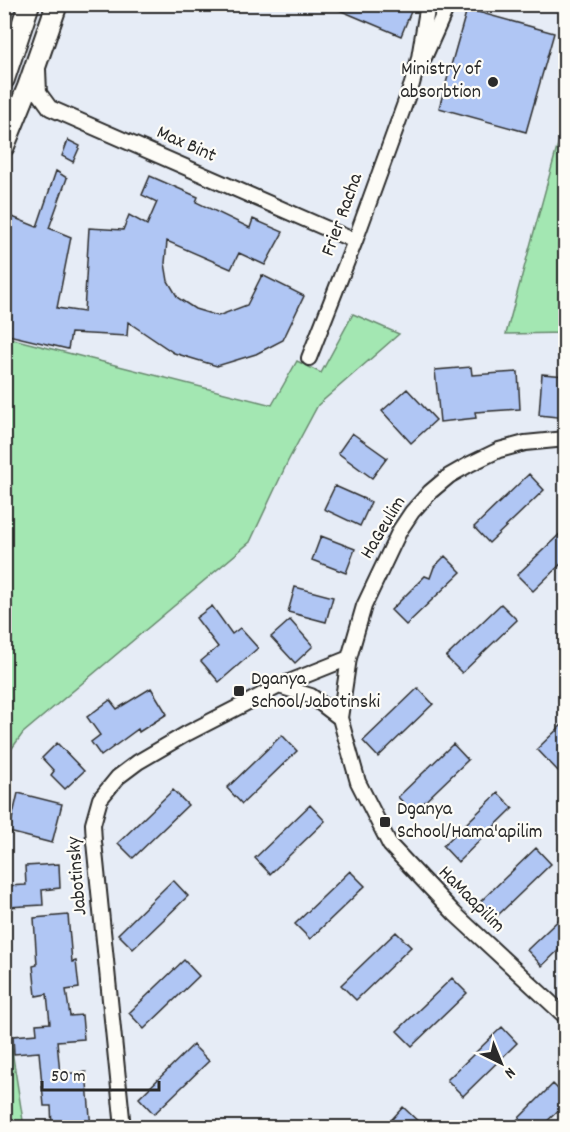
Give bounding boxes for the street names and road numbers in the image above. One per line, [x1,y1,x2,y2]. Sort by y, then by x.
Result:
street label: Max Bint [152,119,220,171]
street label: Frier Racha [315,169,371,260]
street label: HaGeulim [354,491,414,565]
street label: Jabotinsky [61,834,95,917]
street label: HaMaapilim [431,860,511,940]

